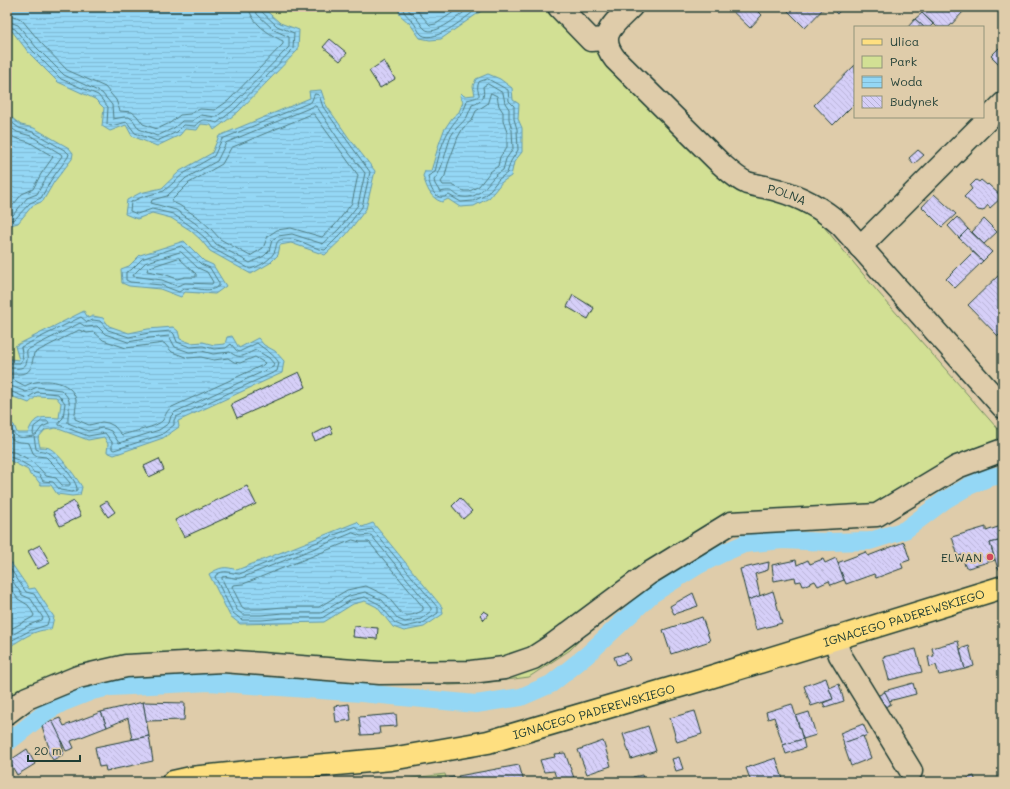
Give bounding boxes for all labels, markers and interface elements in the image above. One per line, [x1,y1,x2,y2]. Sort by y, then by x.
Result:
legend [854,26,984,118]
text: Ulica [890,33,919,49]
text: Park [890,53,917,69]
text: Woda [890,73,923,89]
text: Budynek [890,93,938,109]
street label: POLNA [766,180,809,208]
place label: ELWAN [941,549,982,565]
marker: ELWAN [985,552,995,562]
street label: IGNACEGO PADEREWSKIEGO [821,585,987,650]
street label: IGNACEGO PADEREWSKIEGO [511,680,677,742]
scale bar [28,737,80,763]
text: 20 m [34,742,62,758]

